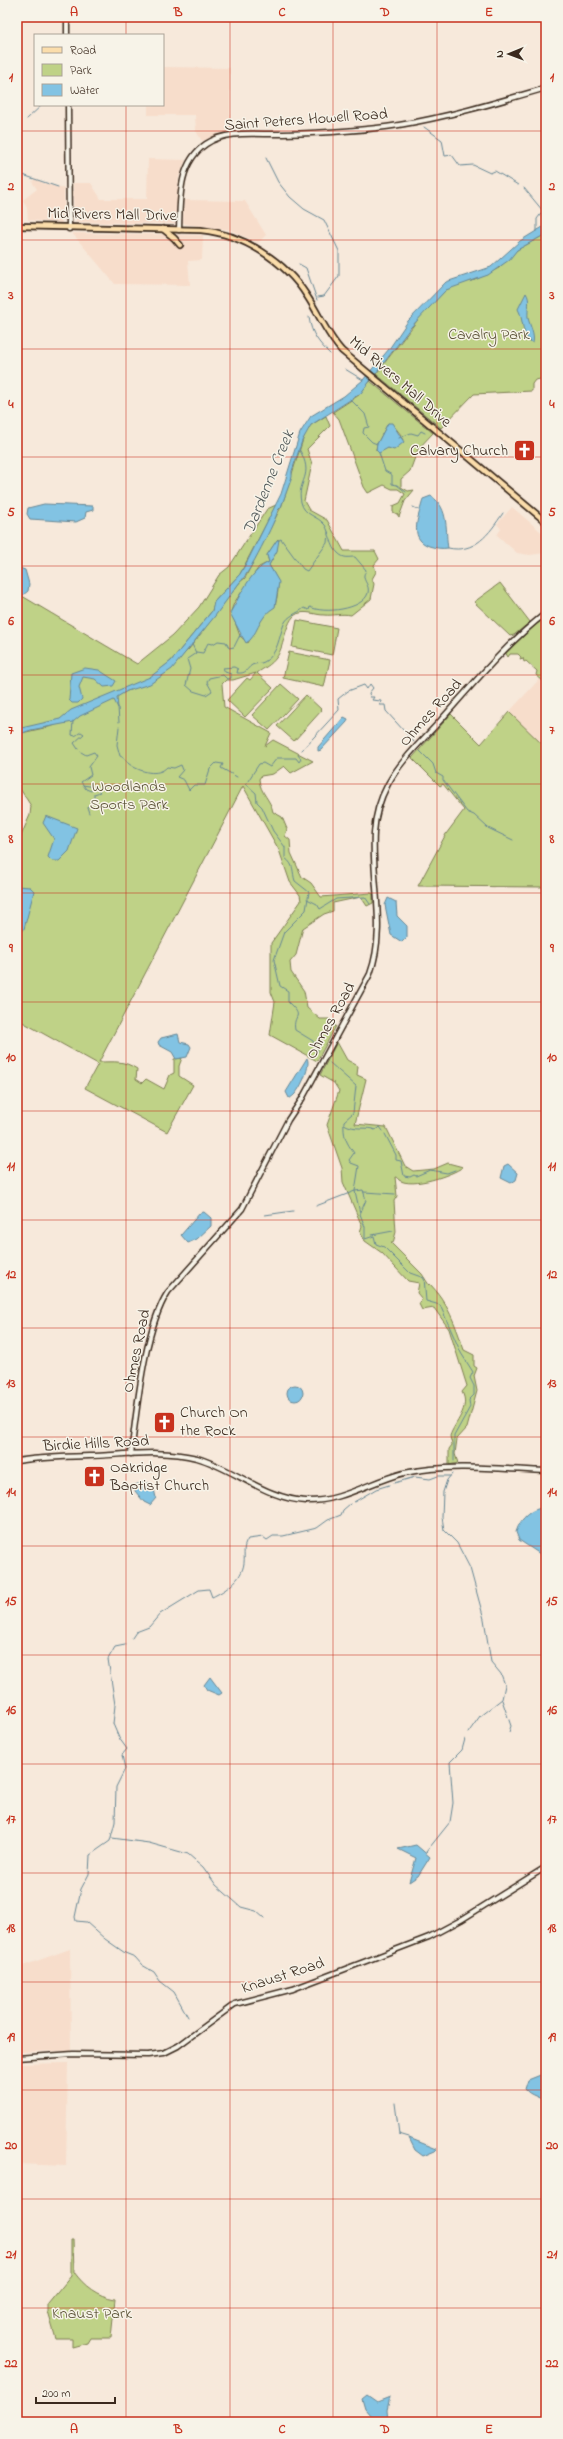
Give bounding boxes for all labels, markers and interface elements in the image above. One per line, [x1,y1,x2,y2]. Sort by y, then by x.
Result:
text: A [70,3,78,22]
text: B [173,3,183,22]
text: C [278,3,286,22]
text: D [379,3,390,22]
text: E [485,3,493,22]
legend [34,34,164,106]
north arrow [489,34,529,74]
text: Road [70,42,96,60]
text: N [492,50,508,58]
text: Park [70,62,92,80]
text: 1 [9,68,14,87]
text: 1 [550,68,555,87]
text: Water [70,82,99,100]
street label: Saint Peters Howell Road [224,102,388,138]
text: 2 [7,177,15,196]
text: 2 [548,177,556,196]
street label: Mid Rivers Mall Drive [47,202,178,228]
text: 3 [7,286,14,305]
text: 3 [548,286,555,305]
park label: Cavalry Park [448,323,531,347]
street label: Mid Rivers Mall Drive [343,330,457,434]
text: 4 [7,395,14,414]
text: 4 [548,395,555,414]
water label: Dardenne Creek [237,425,302,538]
church icon: Calvary Church [511,438,537,464]
place label: Calvary Church [410,439,508,463]
text: 5 [7,503,15,522]
text: 5 [548,503,556,522]
text: 6 [7,612,14,631]
text: 6 [548,612,555,631]
street label: Ohmes Road [394,674,468,752]
text: 7 [8,721,14,740]
text: 7 [549,721,555,740]
park label: Woodlands Sports Park [90,775,169,817]
text: 8 [8,830,14,849]
text: 8 [549,830,555,849]
text: 9 [8,939,14,958]
text: 9 [549,939,555,958]
street label: Ohmes Road [300,978,362,1064]
text: 10 [6,1048,16,1067]
text: 10 [547,1048,557,1067]
text: 11 [7,1157,16,1176]
text: 11 [548,1157,557,1176]
text: 12 [6,1265,17,1284]
text: 12 [547,1265,558,1284]
street label: Ohmes Road [116,1307,158,1395]
text: 13 [6,1374,16,1393]
text: 13 [547,1374,557,1393]
place label: Church On the Rock [180,1401,248,1443]
church icon: Church On the Rock [152,1409,178,1435]
street label: Birdie Hills Road [41,1429,150,1459]
place label: Oakridge Baptist Church [109,1456,209,1498]
church icon: Oakridge Baptist Church [82,1464,108,1490]
text: 14 [6,1483,16,1502]
text: 14 [547,1483,557,1502]
text: 15 [5,1592,17,1611]
text: 15 [546,1592,558,1611]
text: 16 [6,1701,16,1720]
text: 16 [547,1701,557,1720]
text: 17 [6,1810,16,1829]
text: 17 [547,1810,557,1829]
text: 18 [6,1919,16,1938]
text: 18 [547,1919,557,1938]
street label: Knaust Road [239,1951,327,2001]
text: 19 [7,2028,16,2047]
text: 19 [548,2028,557,2047]
text: 20 [4,2136,17,2155]
text: 20 [545,2136,558,2155]
text: 21 [5,2245,17,2264]
text: 21 [546,2245,558,2264]
park label: Knaust Park [52,2302,133,2326]
text: 22 [4,2354,18,2373]
text: 22 [545,2354,559,2373]
scale bar [36,2379,115,2405]
text: 200 m [42,2385,71,2403]
text: A [70,2420,78,2439]
text: B [173,2420,183,2439]
text: C [278,2420,286,2439]
text: D [379,2420,390,2439]
text: E [485,2420,493,2439]

